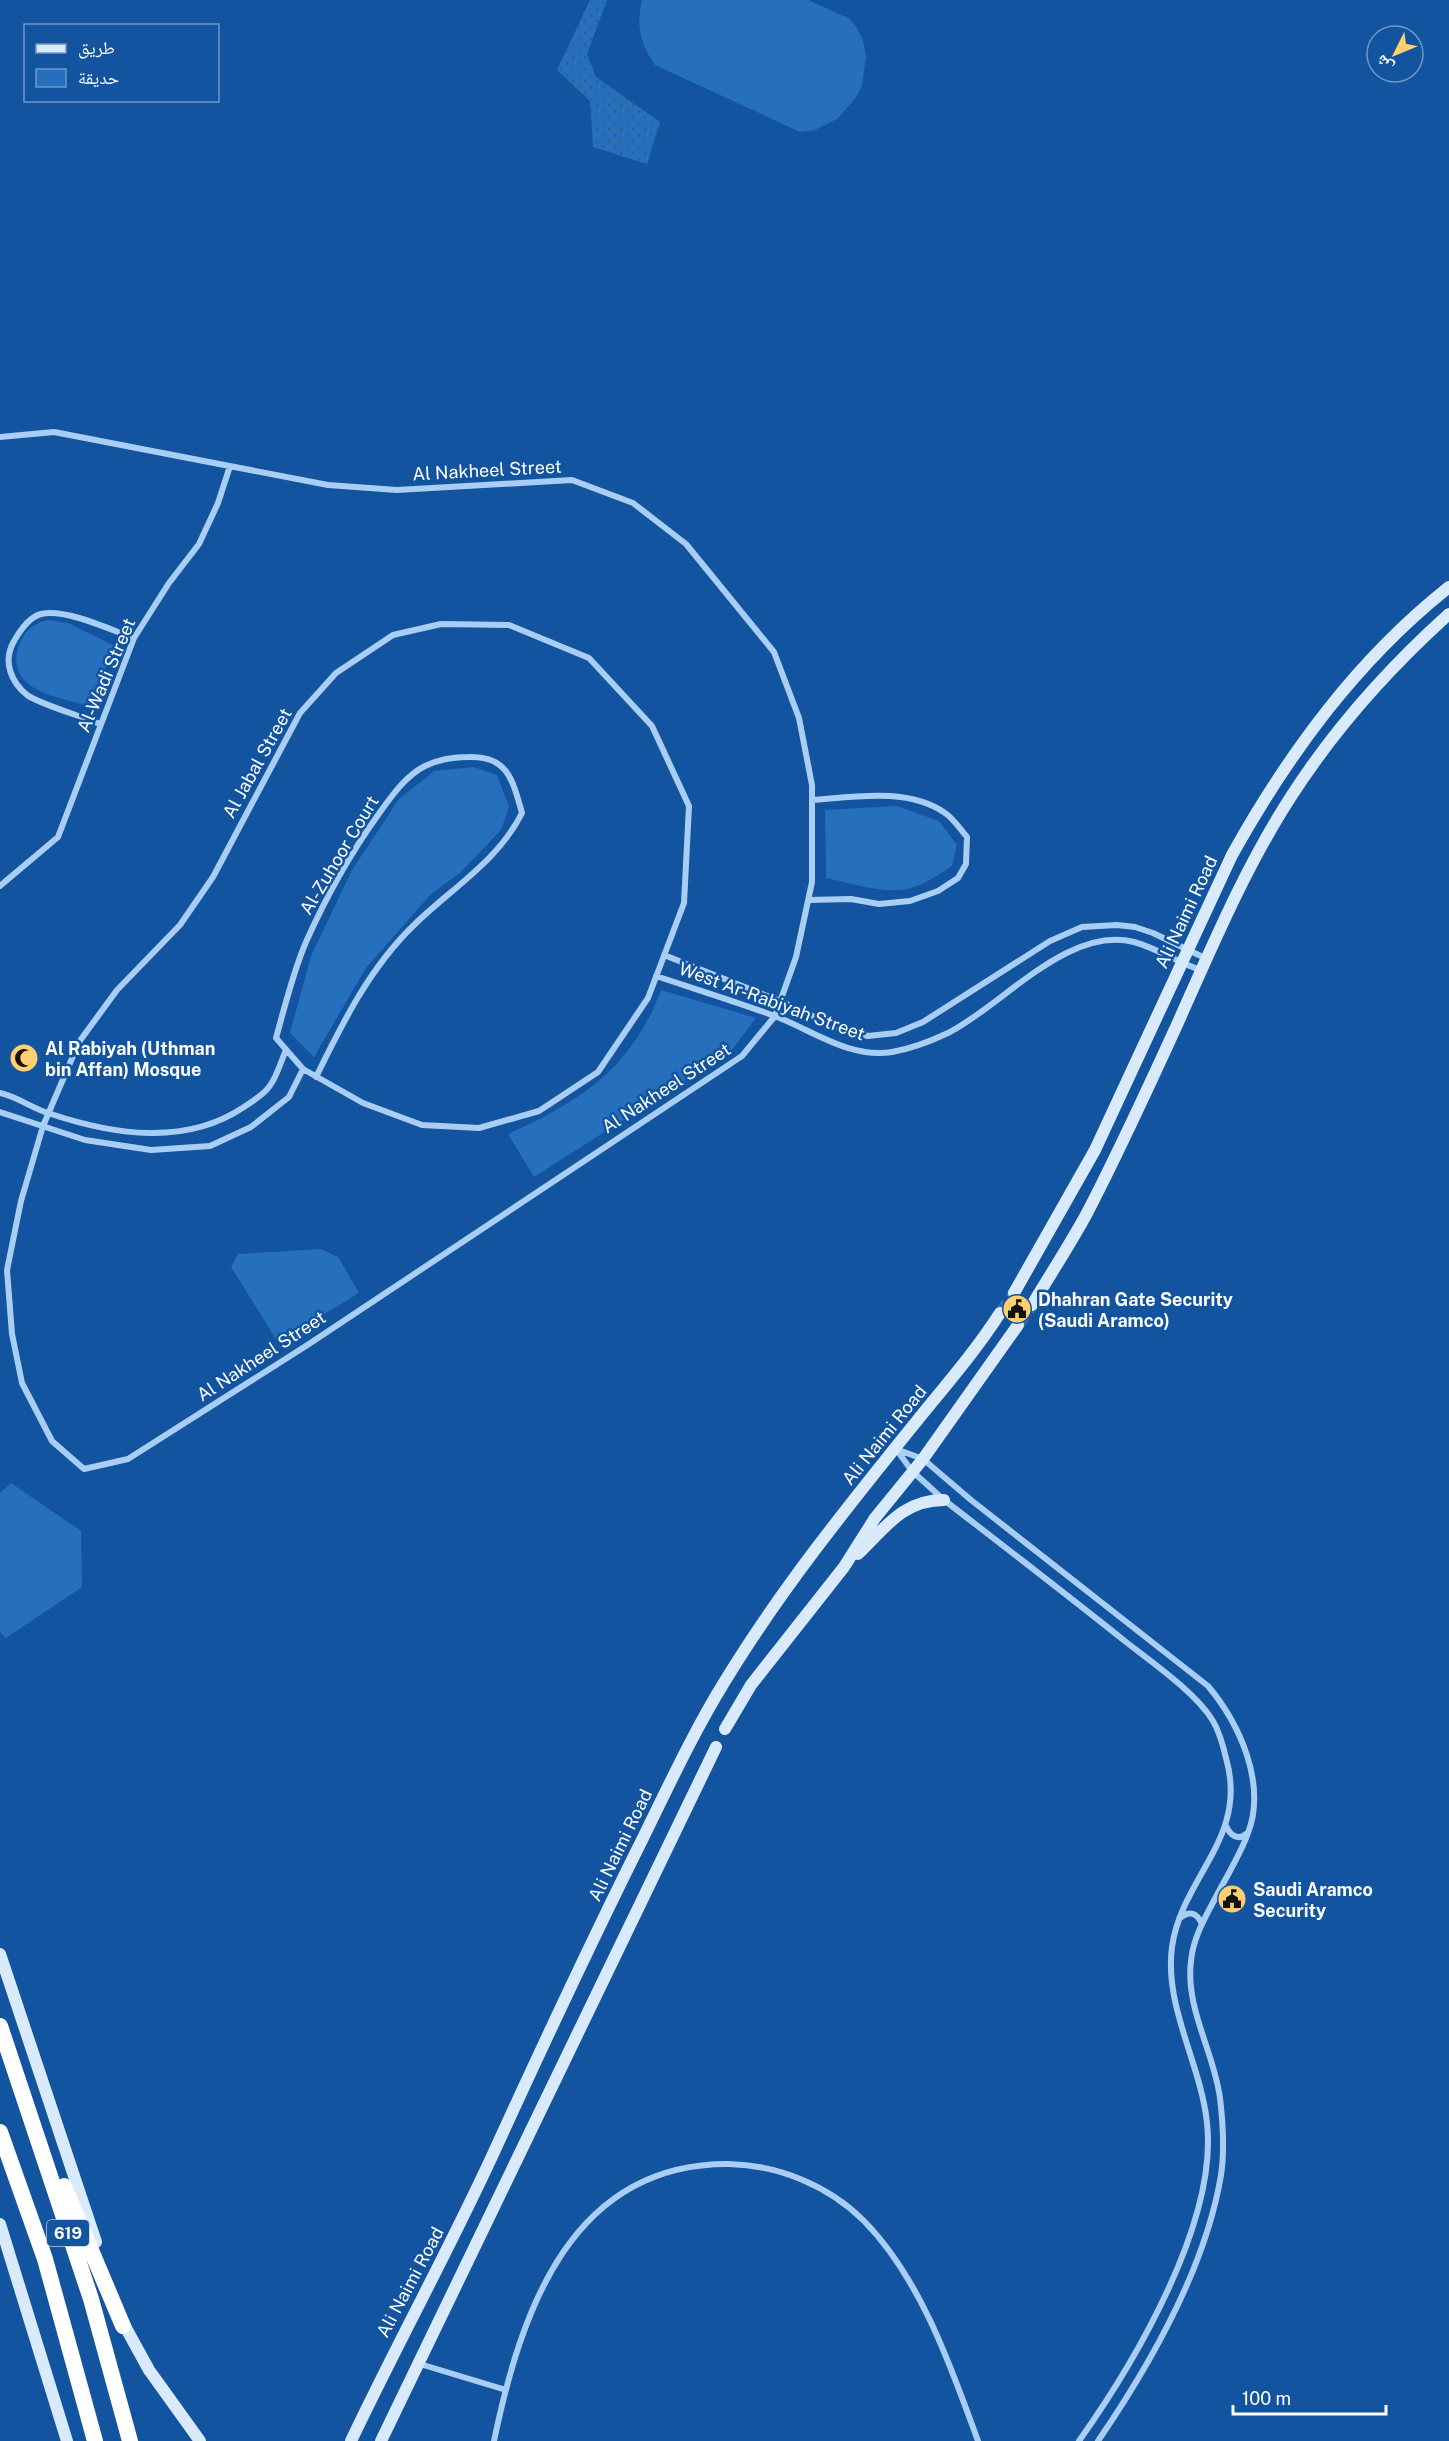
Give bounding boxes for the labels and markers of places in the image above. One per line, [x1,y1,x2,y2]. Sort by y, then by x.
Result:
place label: Al Rabiyah (Uthman bin Affan) Mosque [45,1038,215,1080]
mosque icon: Al Rabiyah (Uthman bin Affan) Mosque [8,1042,40,1074]
place label: Dhahran Gate Security (Saudi Aramco) [1038,1289,1233,1331]
public building icon: Dhahran Gate Security (Saudi Aramco) [1001,1293,1033,1325]
place label: Saudi Aramco Security [1253,1879,1373,1921]
public building icon: Saudi Aramco Security [1216,1883,1248,1915]

